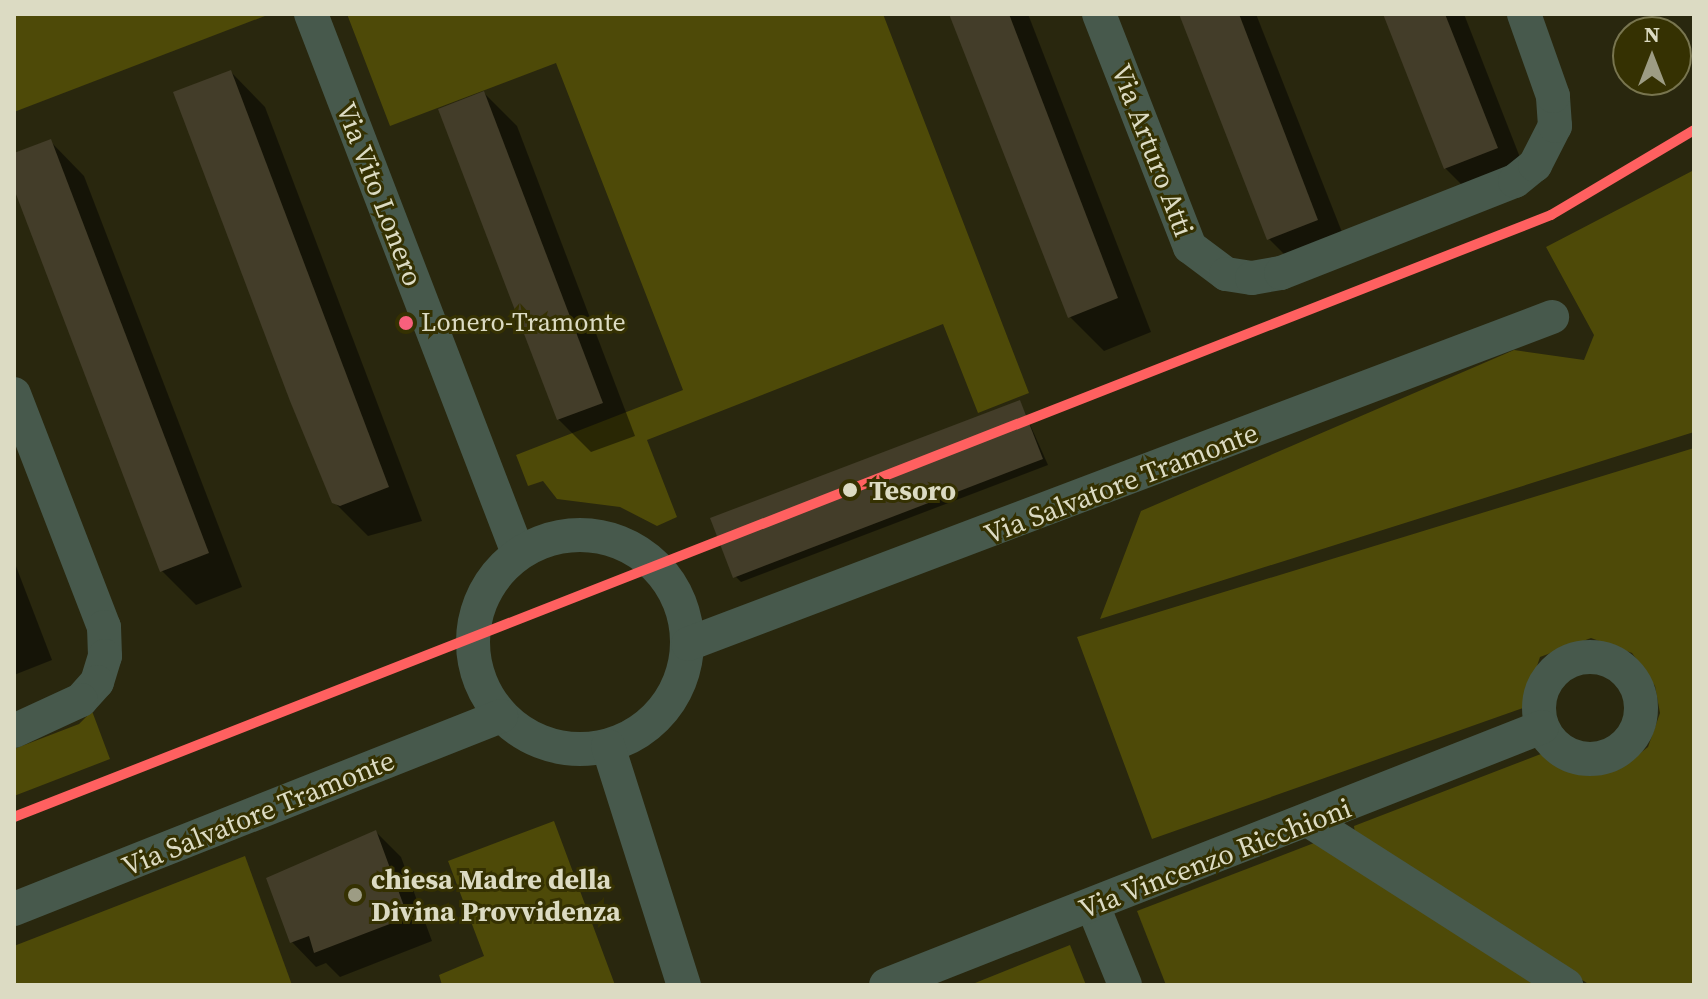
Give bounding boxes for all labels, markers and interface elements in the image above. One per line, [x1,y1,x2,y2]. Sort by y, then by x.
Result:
north arrow [1612,16,1692,96]
text: N [1644,19,1660,49]
street label: Via Arturo Atti [1105,59,1201,241]
street label: Via Vito Lonero [329,97,431,291]
place label: Lonero-Tramonte [421,307,626,339]
marker: Lonero-Tramonte [398,315,414,331]
street label: Via Salvatore Tramonte [979,415,1263,551]
place label: Tesoro [869,473,956,507]
marker: Tesoro [838,478,862,502]
street label: Via Salvatore Tramonte [117,743,399,883]
street label: Via Vincenzo Ricchioni [1074,790,1356,926]
place label: chiesa Madre della Divina Provvidenza [371,862,621,928]
marker: chiesa Madre della Divina Provvidenza [346,886,364,904]

